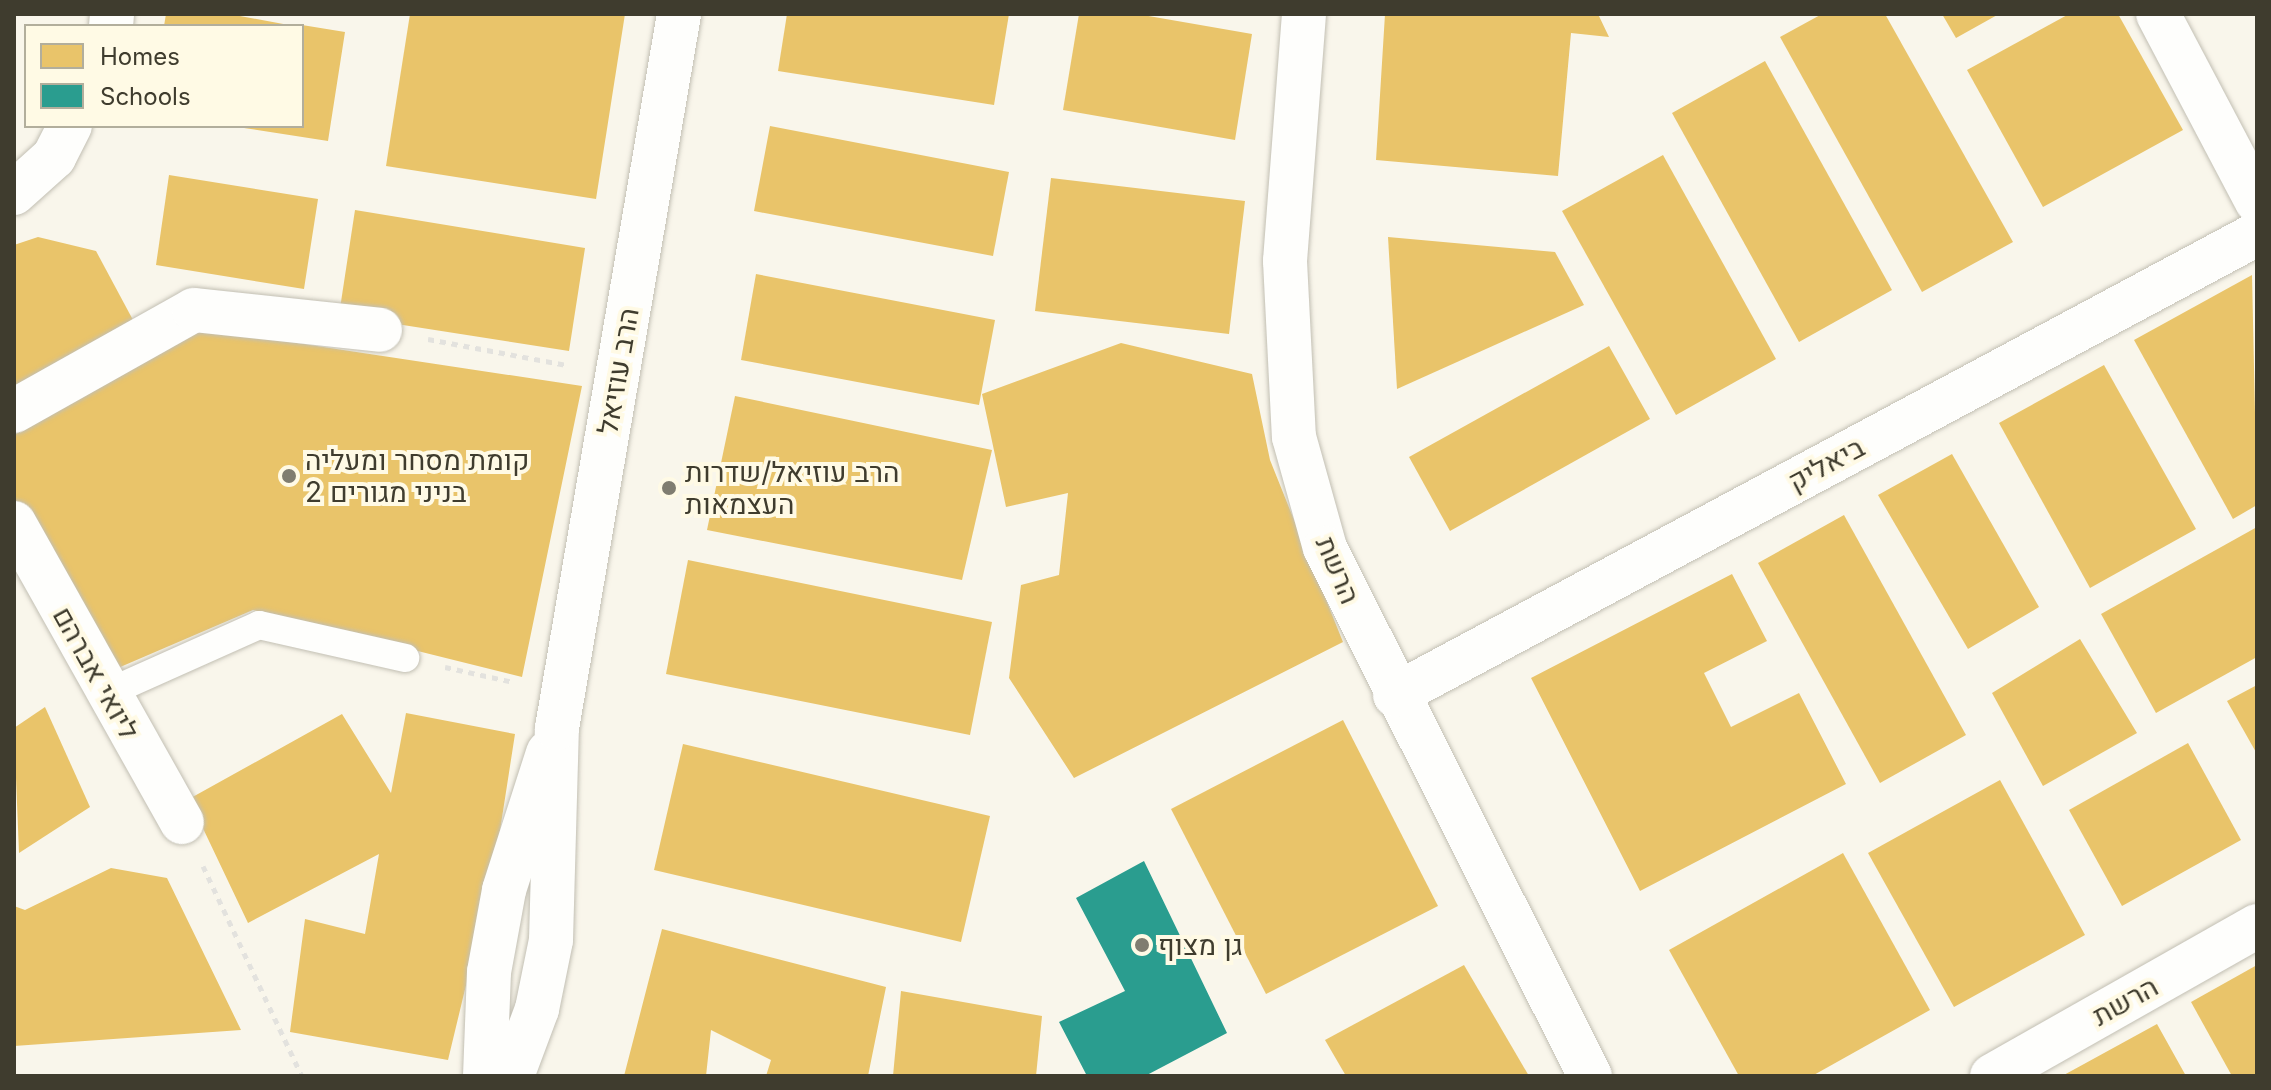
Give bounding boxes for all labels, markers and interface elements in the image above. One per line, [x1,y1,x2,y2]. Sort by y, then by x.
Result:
legend [24,24,304,128]
text: Homes [100,42,180,71]
text: Schools [100,82,191,111]
street label: הרב עוזיאל [590,305,646,437]
street label: ביאליק [1782,430,1870,498]
place label: קומת מסחר ומעליה 2 בניני מגורים [305,443,530,509]
place label: הרב עוזיאל/שדרות העצמאות [685,455,899,521]
marker: קומת מסחר ומעליה 2 בניני מגורים [280,467,298,485]
marker: הרב עוזיאל/שדרות העצמאות [660,479,678,497]
street label: הרשת [1309,531,1367,609]
street label: ליואי אברהם [46,601,146,745]
place label: גן מצוף [1158,928,1243,962]
marker: גן מצוף [1133,936,1151,954]
street label: הרשת [2086,969,2164,1033]

